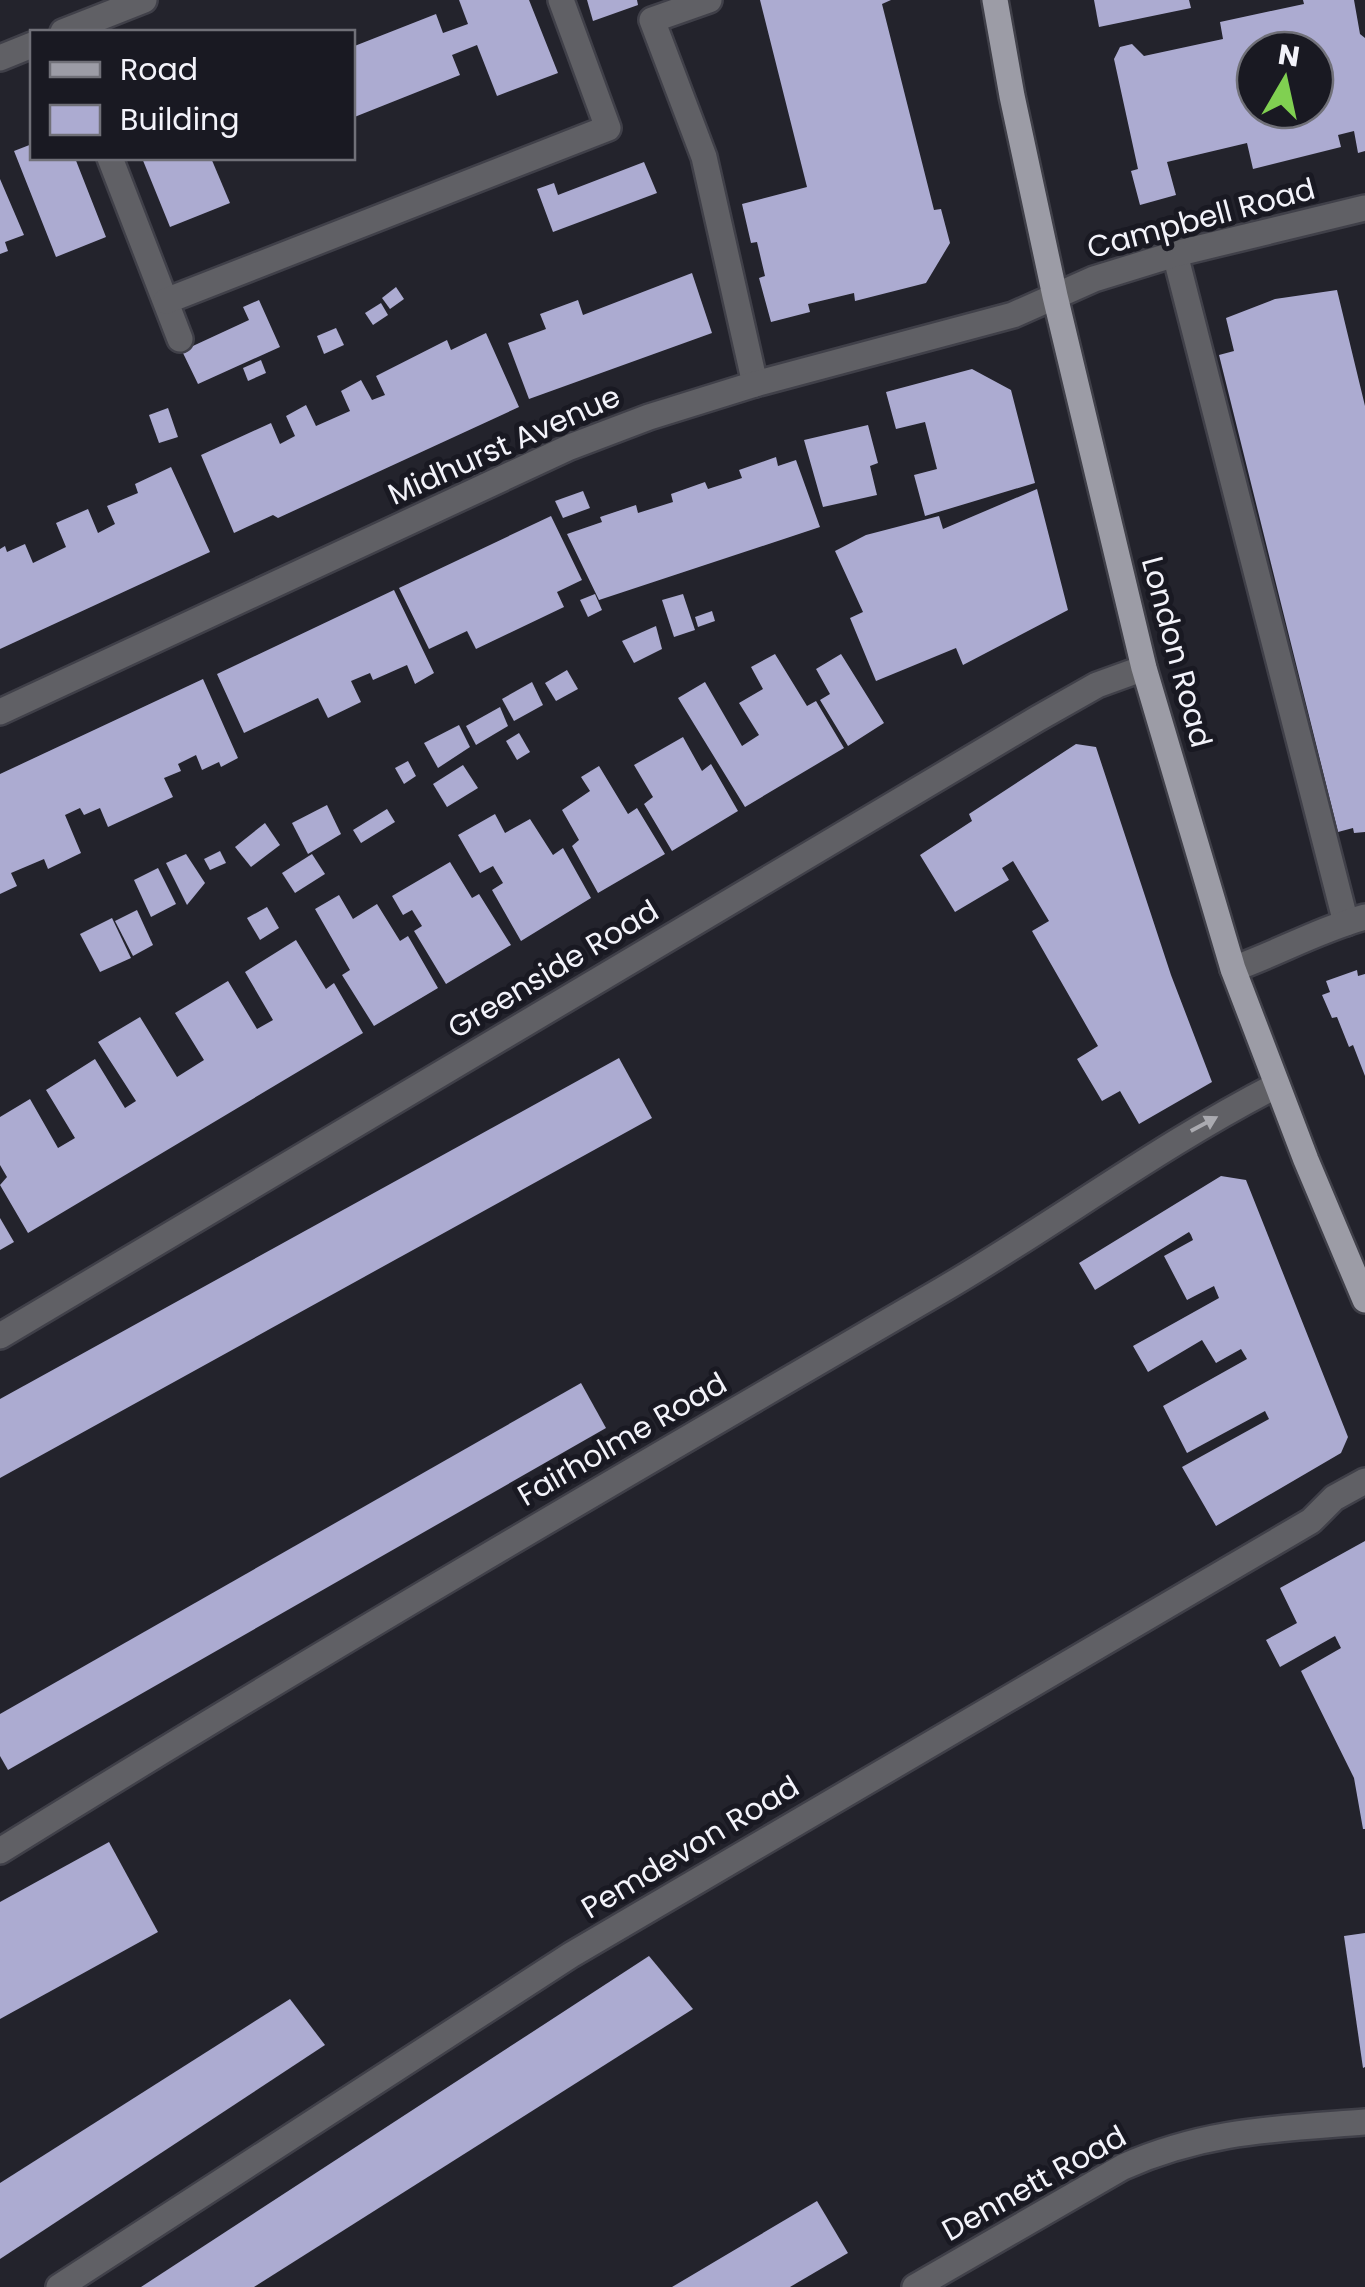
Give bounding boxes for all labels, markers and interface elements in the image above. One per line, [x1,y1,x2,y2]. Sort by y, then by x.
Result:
legend [30,30,355,160]
north arrow [1235,30,1335,130]
text: N [1275,35,1302,77]
text: Road [120,48,198,91]
text: Building [120,98,240,141]
street label: Campbell Road [1082,167,1320,269]
street label: Midhurst Avenue [381,374,627,516]
street label: London Road [1131,552,1223,752]
street label: Greenside Road [440,889,666,1049]
one-way arrow [1189,1115,1218,1132]
street label: Fairholme Road [509,1362,735,1516]
street label: Pemdevon Road [573,1765,807,1929]
street label: Dennett Road [934,2115,1134,2251]

